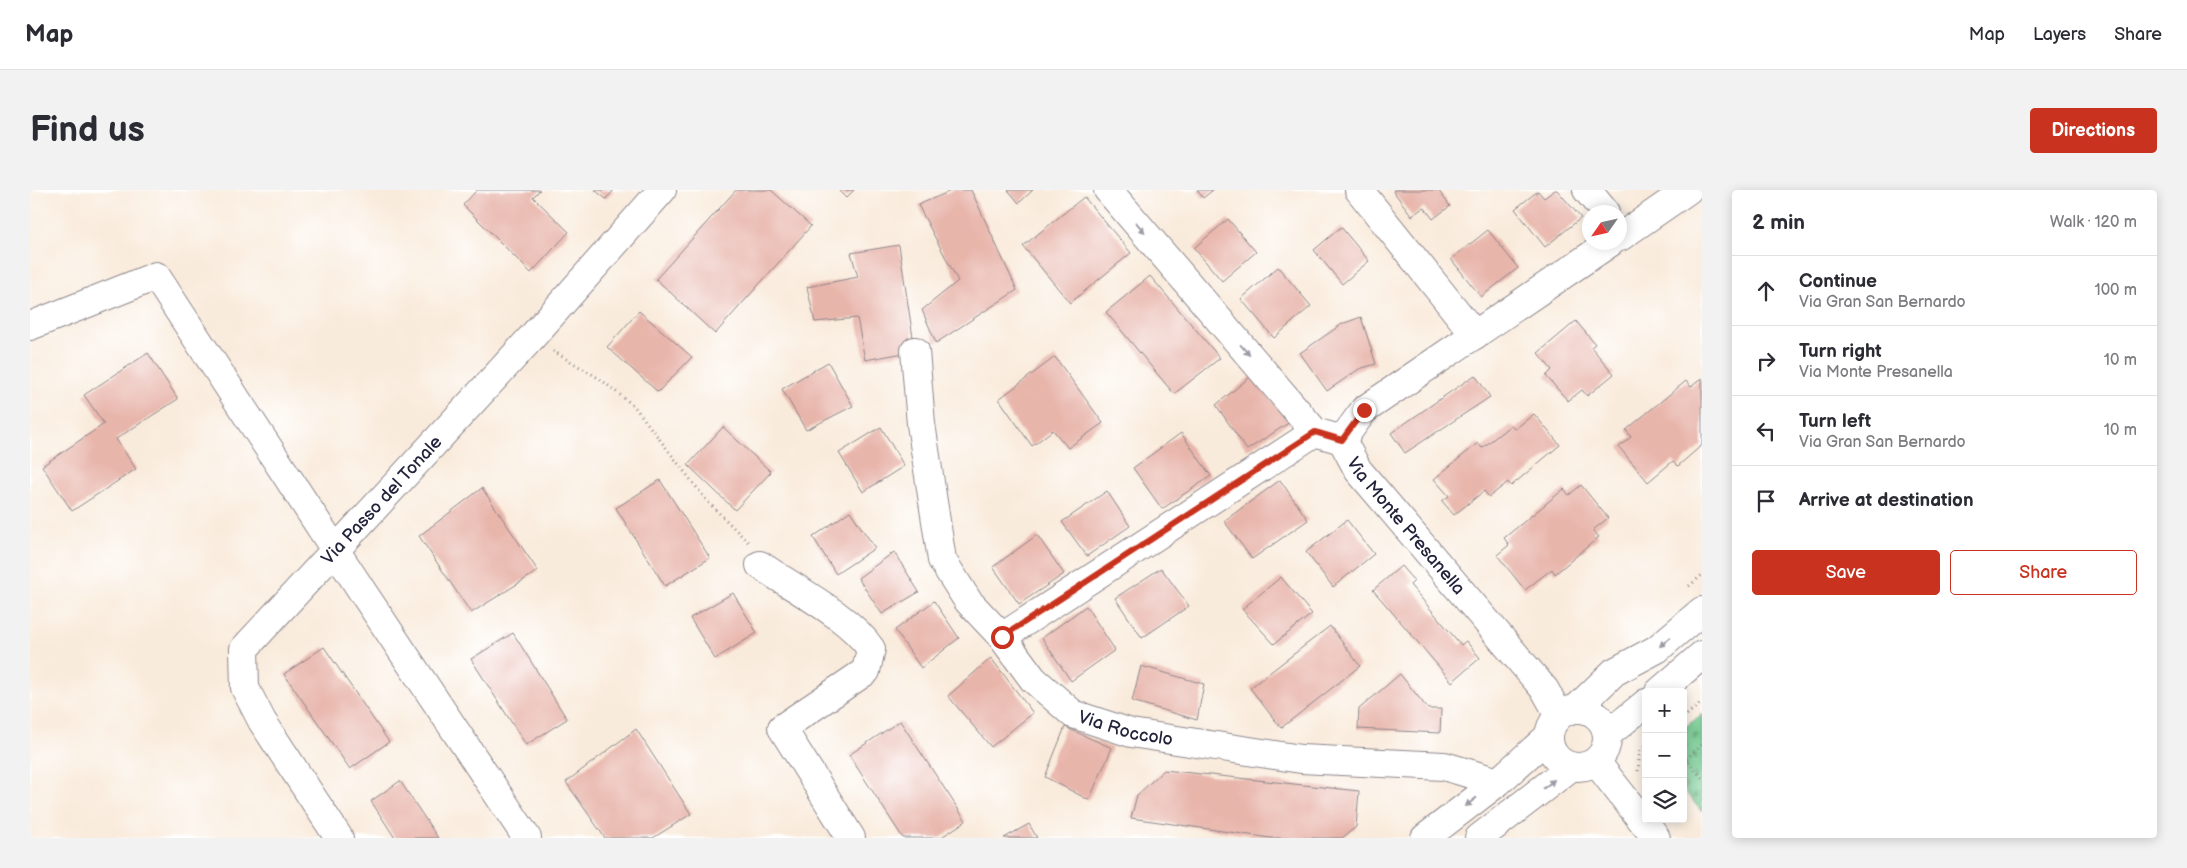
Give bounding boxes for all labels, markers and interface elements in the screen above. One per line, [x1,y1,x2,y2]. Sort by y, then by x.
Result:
text: Map [25,20,73,49]
text: Map [1969,24,2005,45]
text: Layers [2033,24,2086,45]
text: Share [2114,24,2162,45]
button: Directions [2030,108,2157,153]
text: Find us [30,109,145,152]
north arrow [1582,205,1627,250]
text: 2 min [1752,210,1805,235]
text: Walk · 120 m [2050,213,2137,232]
one-way arrow [1134,220,1145,233]
text: Continue [1799,270,1877,293]
icon: ahead [1752,277,1780,305]
text: 100 m [2094,281,2137,300]
text: Via Gran San Bernardo [1799,293,1966,312]
text: Turn right [1799,340,1882,363]
one-way arrow [1240,344,1251,357]
icon: right [1752,347,1780,375]
text: 10 m [2104,351,2137,370]
text: Via Monte Presanella [1799,363,1953,382]
route end [1353,399,1376,422]
text: Turn left [1799,410,1871,433]
icon: left [1752,417,1780,445]
text: 10 m [2104,421,2137,440]
street label: Via Passo del Tonale [317,431,446,569]
text: Via Gran San Bernardo [1799,433,1966,452]
street label: Via Monte Presanella [1343,453,1470,599]
icon: arrive [1752,487,1780,515]
text: Arrive at destination [1799,489,1974,512]
button: Save [1752,550,1940,595]
button: Share [1950,550,2137,595]
route start [991,626,1014,649]
one-way arrow [1659,636,1671,647]
map controls [1642,688,1687,823]
button: + [1642,688,1687,733]
street label: Via Roccolo [1076,706,1174,750]
button: − [1642,733,1687,778]
one-way arrow [1542,778,1555,789]
button: layers [1642,778,1687,823]
one-way arrow [1465,797,1478,808]

